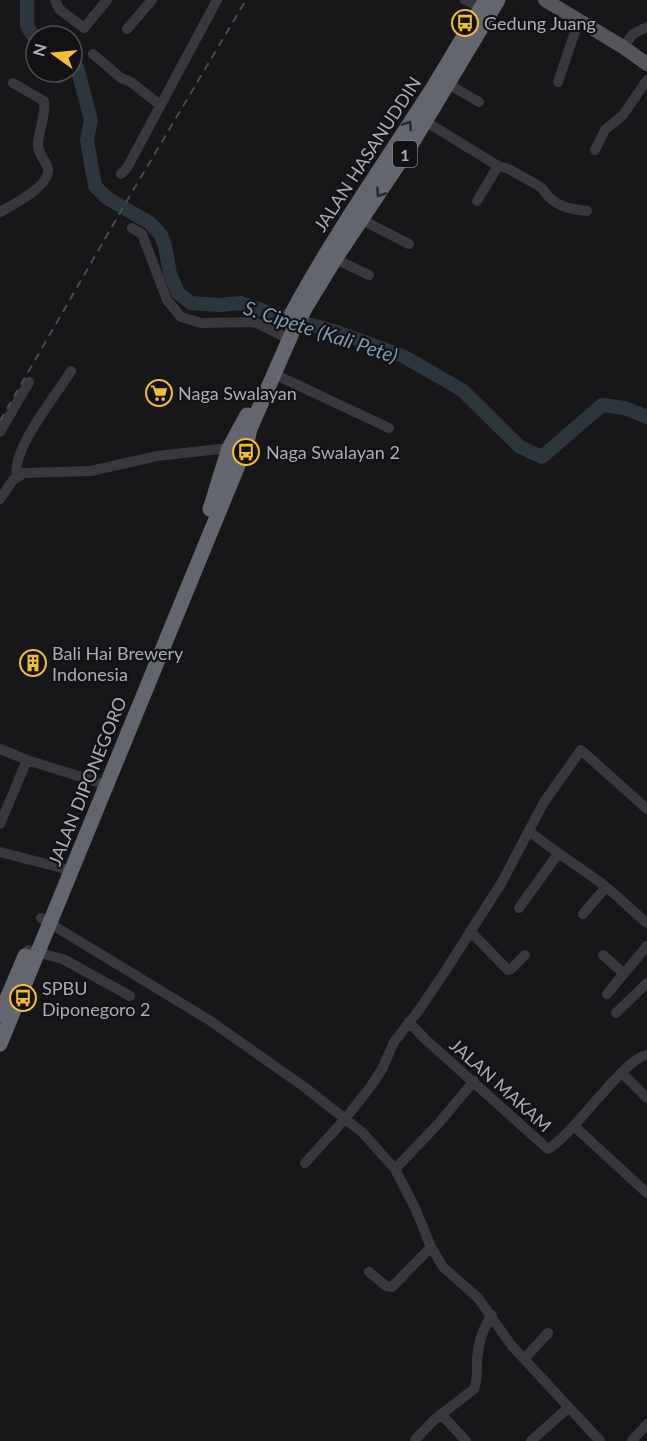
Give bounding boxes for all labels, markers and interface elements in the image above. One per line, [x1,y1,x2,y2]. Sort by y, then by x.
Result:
bus stop icon: Gedung Juang [450,8,480,38]
place label: Gedung Juang [484,12,596,34]
north arrow [24,24,84,84]
text: N [28,42,50,58]
street label: JALAN HASANUDDIN [309,72,425,236]
one-way arrow [401,121,412,132]
road number: 1 [393,141,417,167]
one-way arrow [375,187,387,197]
water label: S. Cipete (Kali Pete) [241,295,401,367]
supermarket icon: Naga Swalayan [144,378,174,408]
place label: Naga Swalayan [178,382,297,404]
bus stop icon: Naga Swalayan 2 [231,437,261,467]
place label: Naga Swalayan 2 [266,441,400,463]
place label: Bali Hai Brewery Indonesia [52,642,184,685]
building icon: Bali Hai Brewery Indonesia [18,648,48,678]
street label: JALAN DIPONEGORO [43,693,131,869]
place label: SPBU Diponegoro 2 [42,977,151,1020]
bus stop icon: SPBU Diponegoro 2 [8,983,38,1013]
street label: JALAN MAKAM [446,1034,556,1136]

